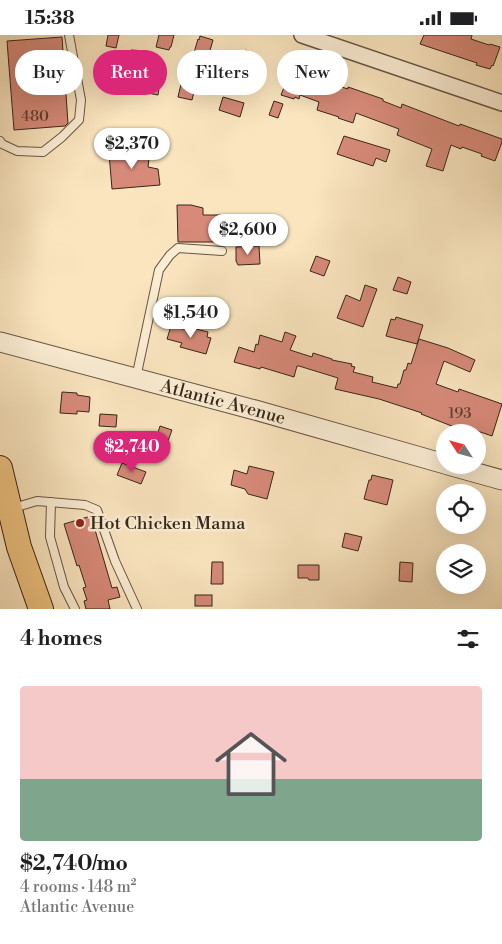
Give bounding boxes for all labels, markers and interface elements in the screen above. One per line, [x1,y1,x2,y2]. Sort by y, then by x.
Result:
text: 15:38 [25,6,75,30]
chip: Buy [15,50,83,95]
chip: Rent [93,50,167,95]
chip: Filters [177,50,267,95]
chip: New [277,50,348,95]
house number: 480 [21,107,49,126]
pin: $2,370 [91,127,173,170]
text: $2,370 [105,134,159,154]
pin: $2,600 [207,213,289,256]
text: $2,600 [219,220,277,240]
pin: $1,540 [150,297,232,339]
text: $1,540 [164,303,218,323]
street label: Atlantic Avenue [157,374,288,430]
house number: 193 [448,404,472,423]
north arrow [436,424,486,474]
map controls [436,424,486,594]
pin: $2,740 [91,431,173,473]
text: $2,740 [104,437,160,457]
button: locate [436,484,486,534]
place label: Hot Chicken Mama [90,512,246,535]
marker: Hot Chicken Mama [74,517,86,529]
button: layers [436,544,486,594]
icon: filters [454,625,482,653]
text: 4 homes [20,626,102,652]
icon: home [206,719,296,809]
text: $2,740/mo [20,851,128,877]
text: 4 rooms · 148 m² [20,877,136,897]
text: Atlantic Avenue [20,897,134,917]

